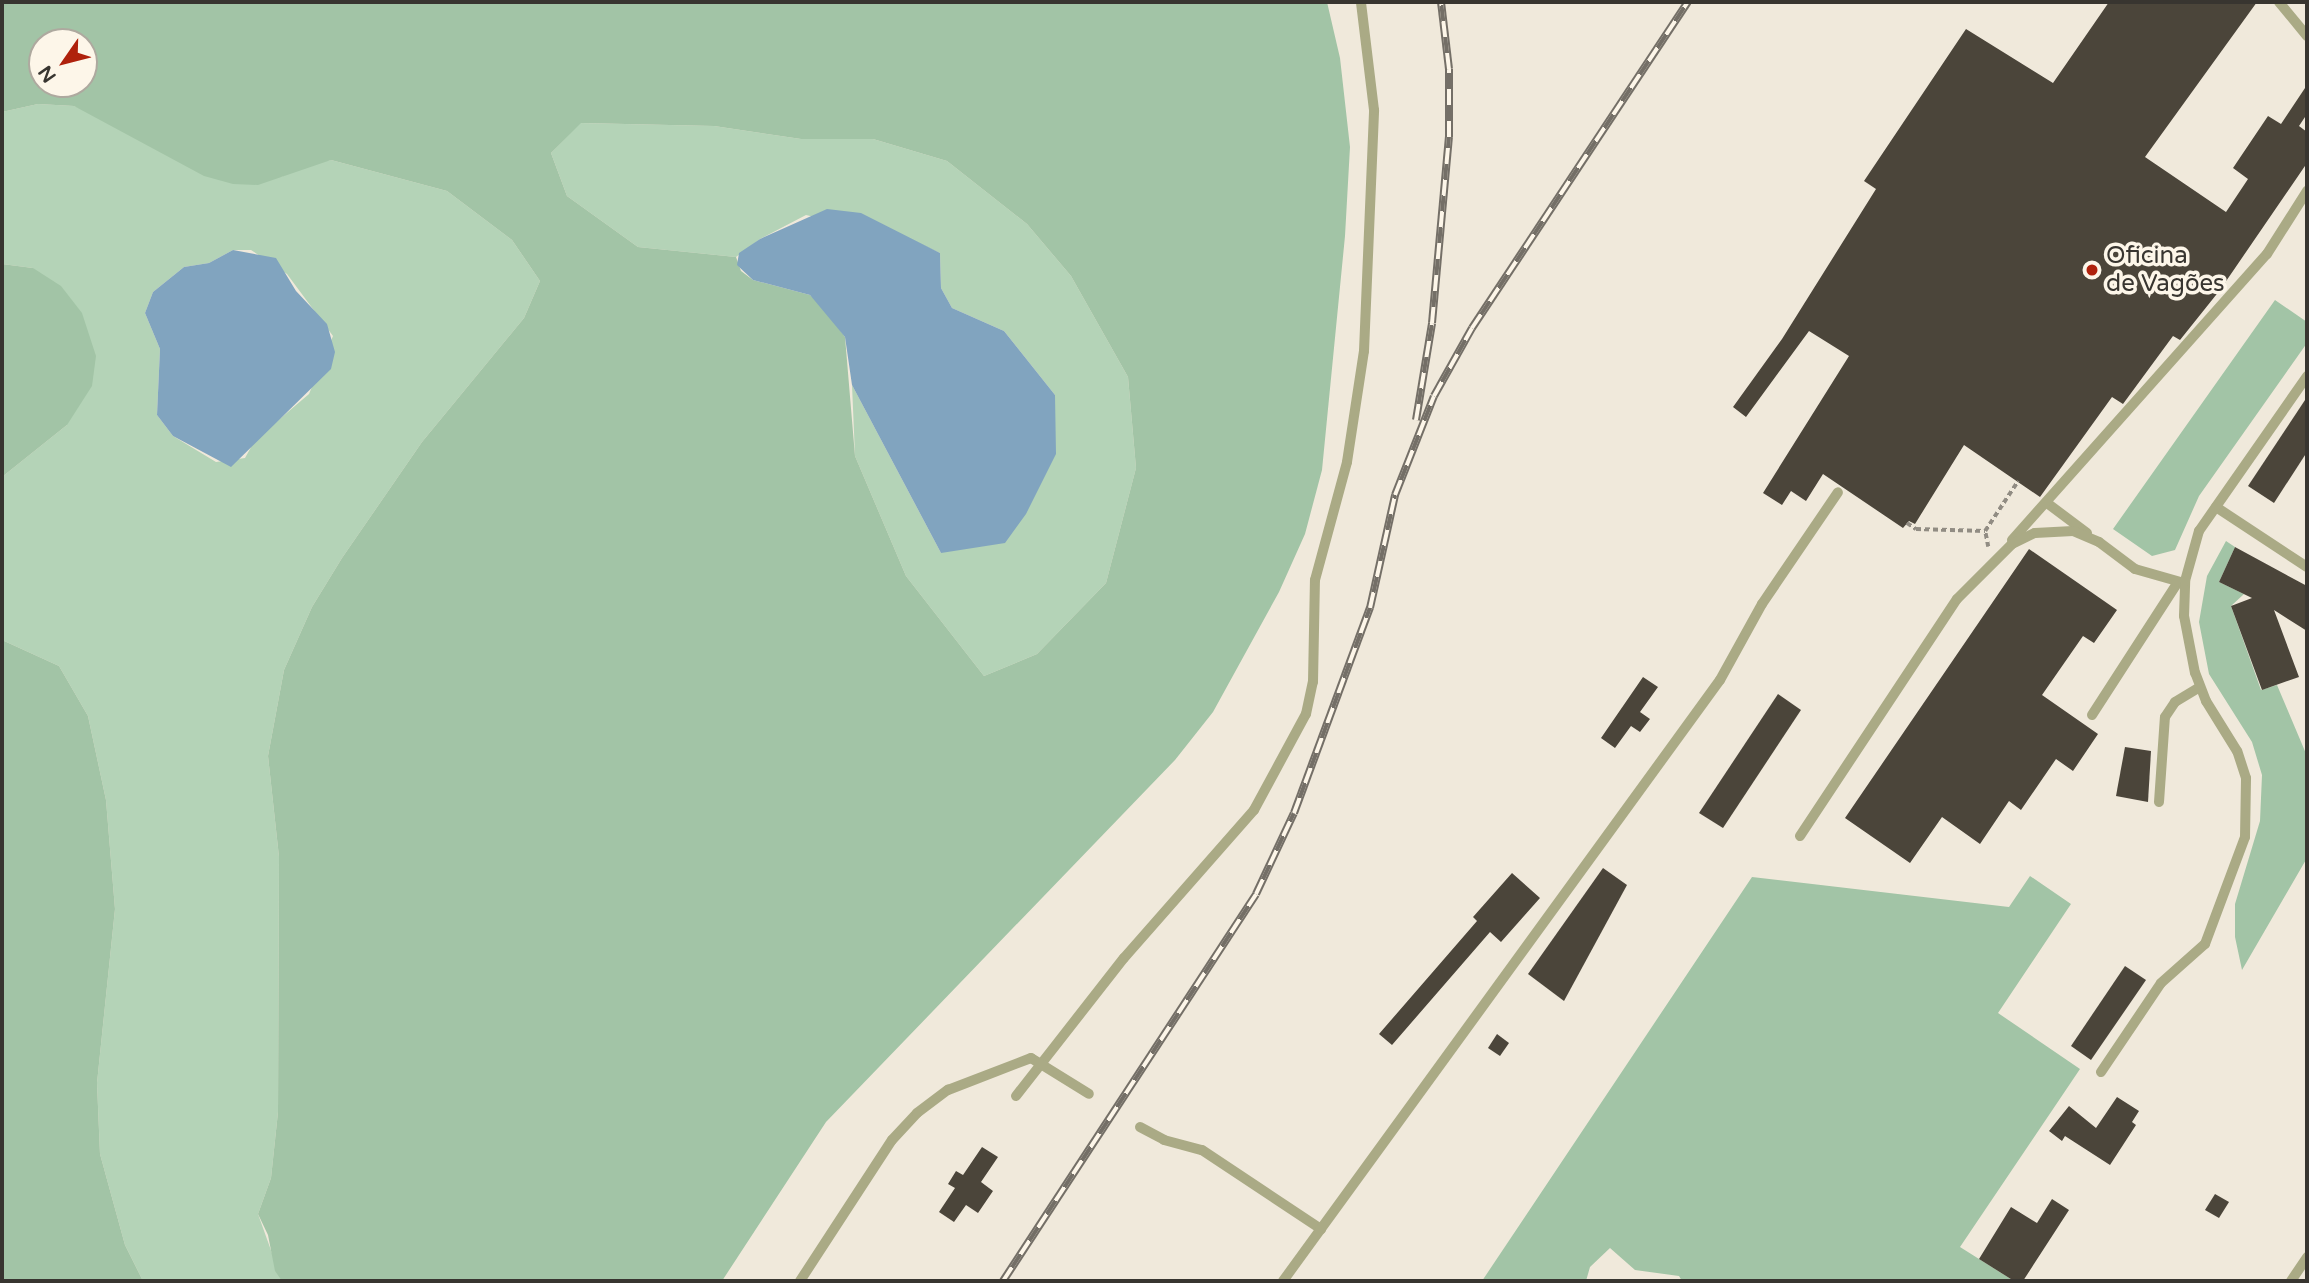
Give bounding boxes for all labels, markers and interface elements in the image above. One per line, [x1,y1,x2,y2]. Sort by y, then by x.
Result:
north arrow [28,28,98,98]
text: N [34,61,61,86]
place label: Oficina de Vagões [2106,242,2225,298]
marker: Oficina de Vagões [2084,262,2100,278]

